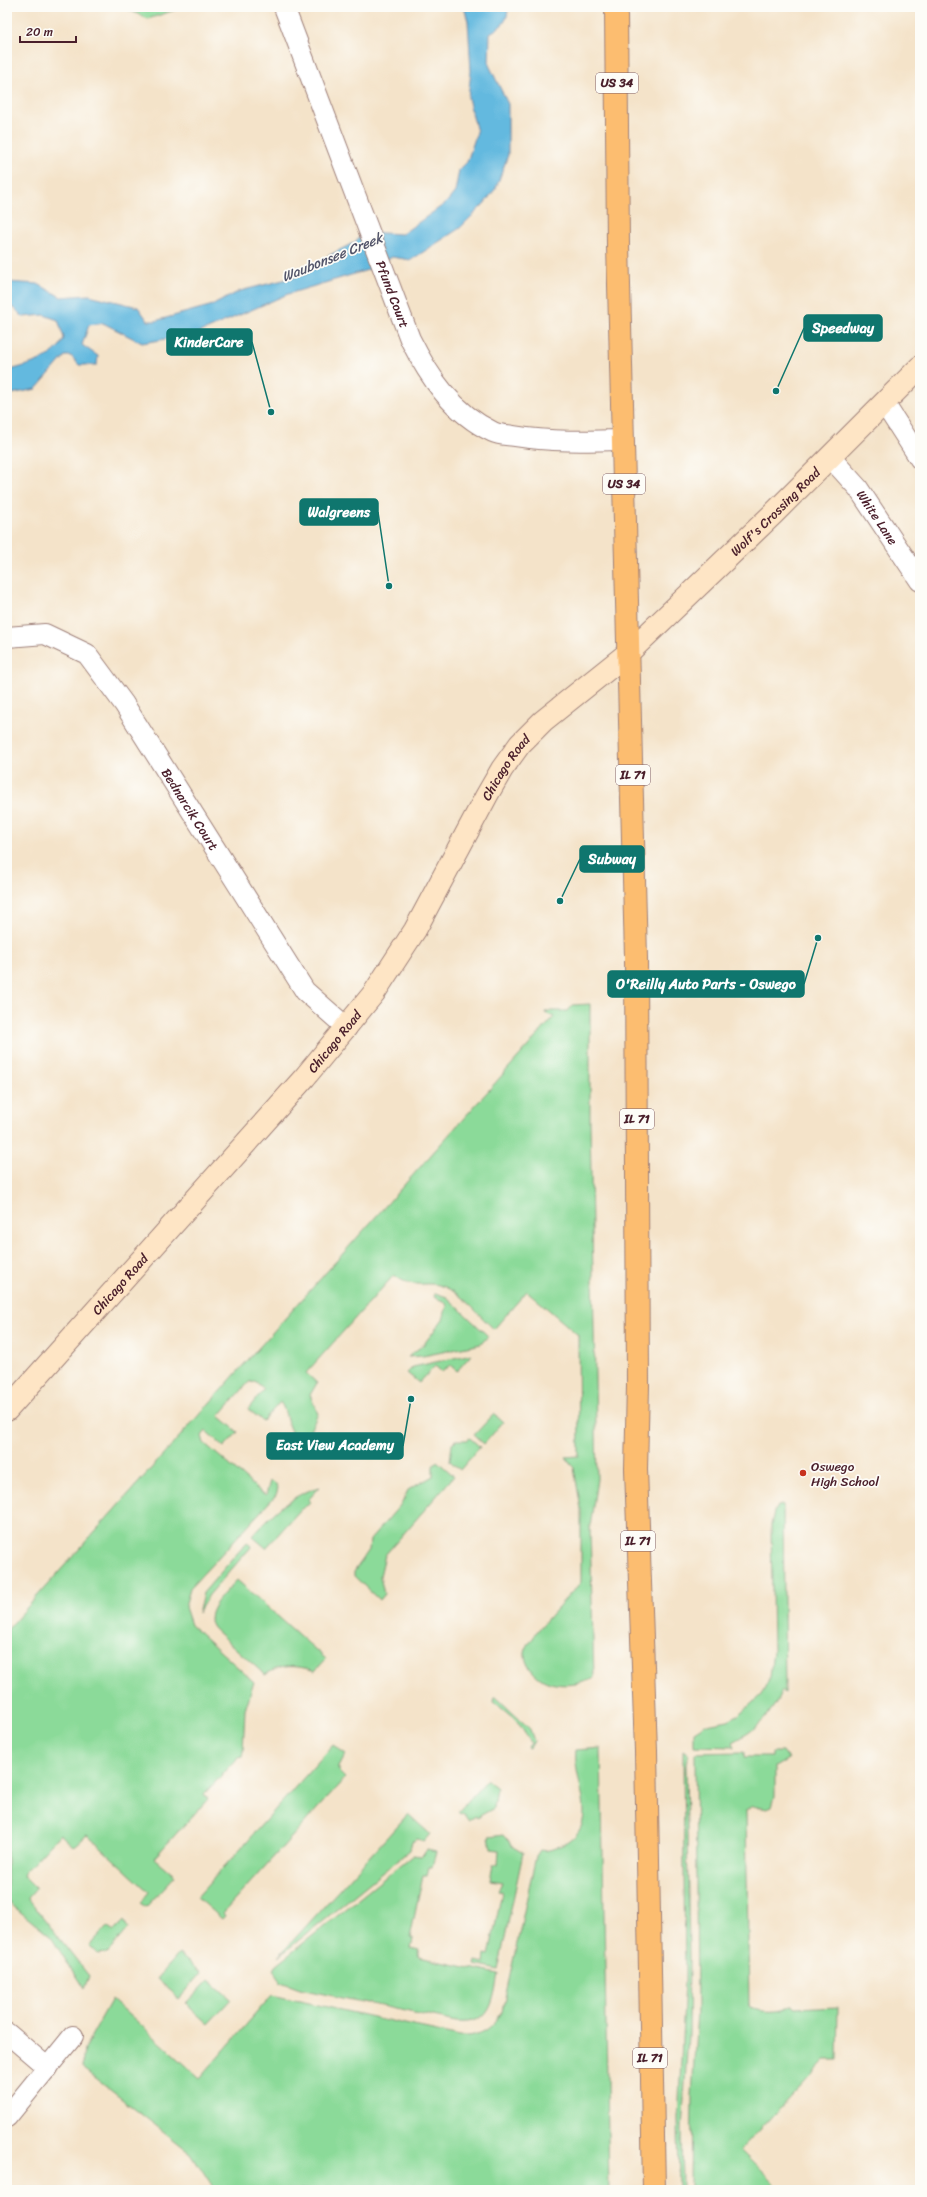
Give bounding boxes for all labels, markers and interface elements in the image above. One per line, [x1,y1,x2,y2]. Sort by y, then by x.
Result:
scale bar [20,18,76,44]
text: 20 m [26,21,53,43]
road number: US 34 [596,73,638,93]
water label: Waubonsee Creek [278,225,388,289]
street label: Pfund Court [369,257,416,332]
callout: Speedway [804,315,882,341]
text: Speedway [811,316,875,341]
callout: KinderCare [167,329,252,355]
text: KinderCare [174,330,244,355]
street label: Wolf's Crossing Road [725,461,827,562]
road number: US 34 [603,474,645,494]
street label: White Lane [850,485,904,550]
callout: Walgreens [300,499,378,525]
text: Walgreens [308,500,371,525]
street label: Chicago Road [475,728,537,805]
street label: Bednarcik Court [155,763,225,855]
road number: IL 71 [616,765,650,785]
callout: Subway [580,846,644,872]
text: Subway [587,847,637,872]
callout: O'Reilly Auto Parts - Oswego [608,971,804,997]
text: O'Reilly Auto Parts - Oswego [615,972,797,997]
street label: Chicago Road [302,1004,368,1078]
road number: IL 71 [620,1109,654,1129]
street label: Chicago Road [86,1248,155,1320]
callout: East View Academy [267,1433,403,1459]
text: East View Academy [276,1433,395,1458]
place label: Oswego High School [811,1455,879,1493]
marker: Oswego High School [798,1468,808,1478]
road number: IL 71 [621,1531,655,1551]
road number: IL 71 [633,2048,667,2068]

